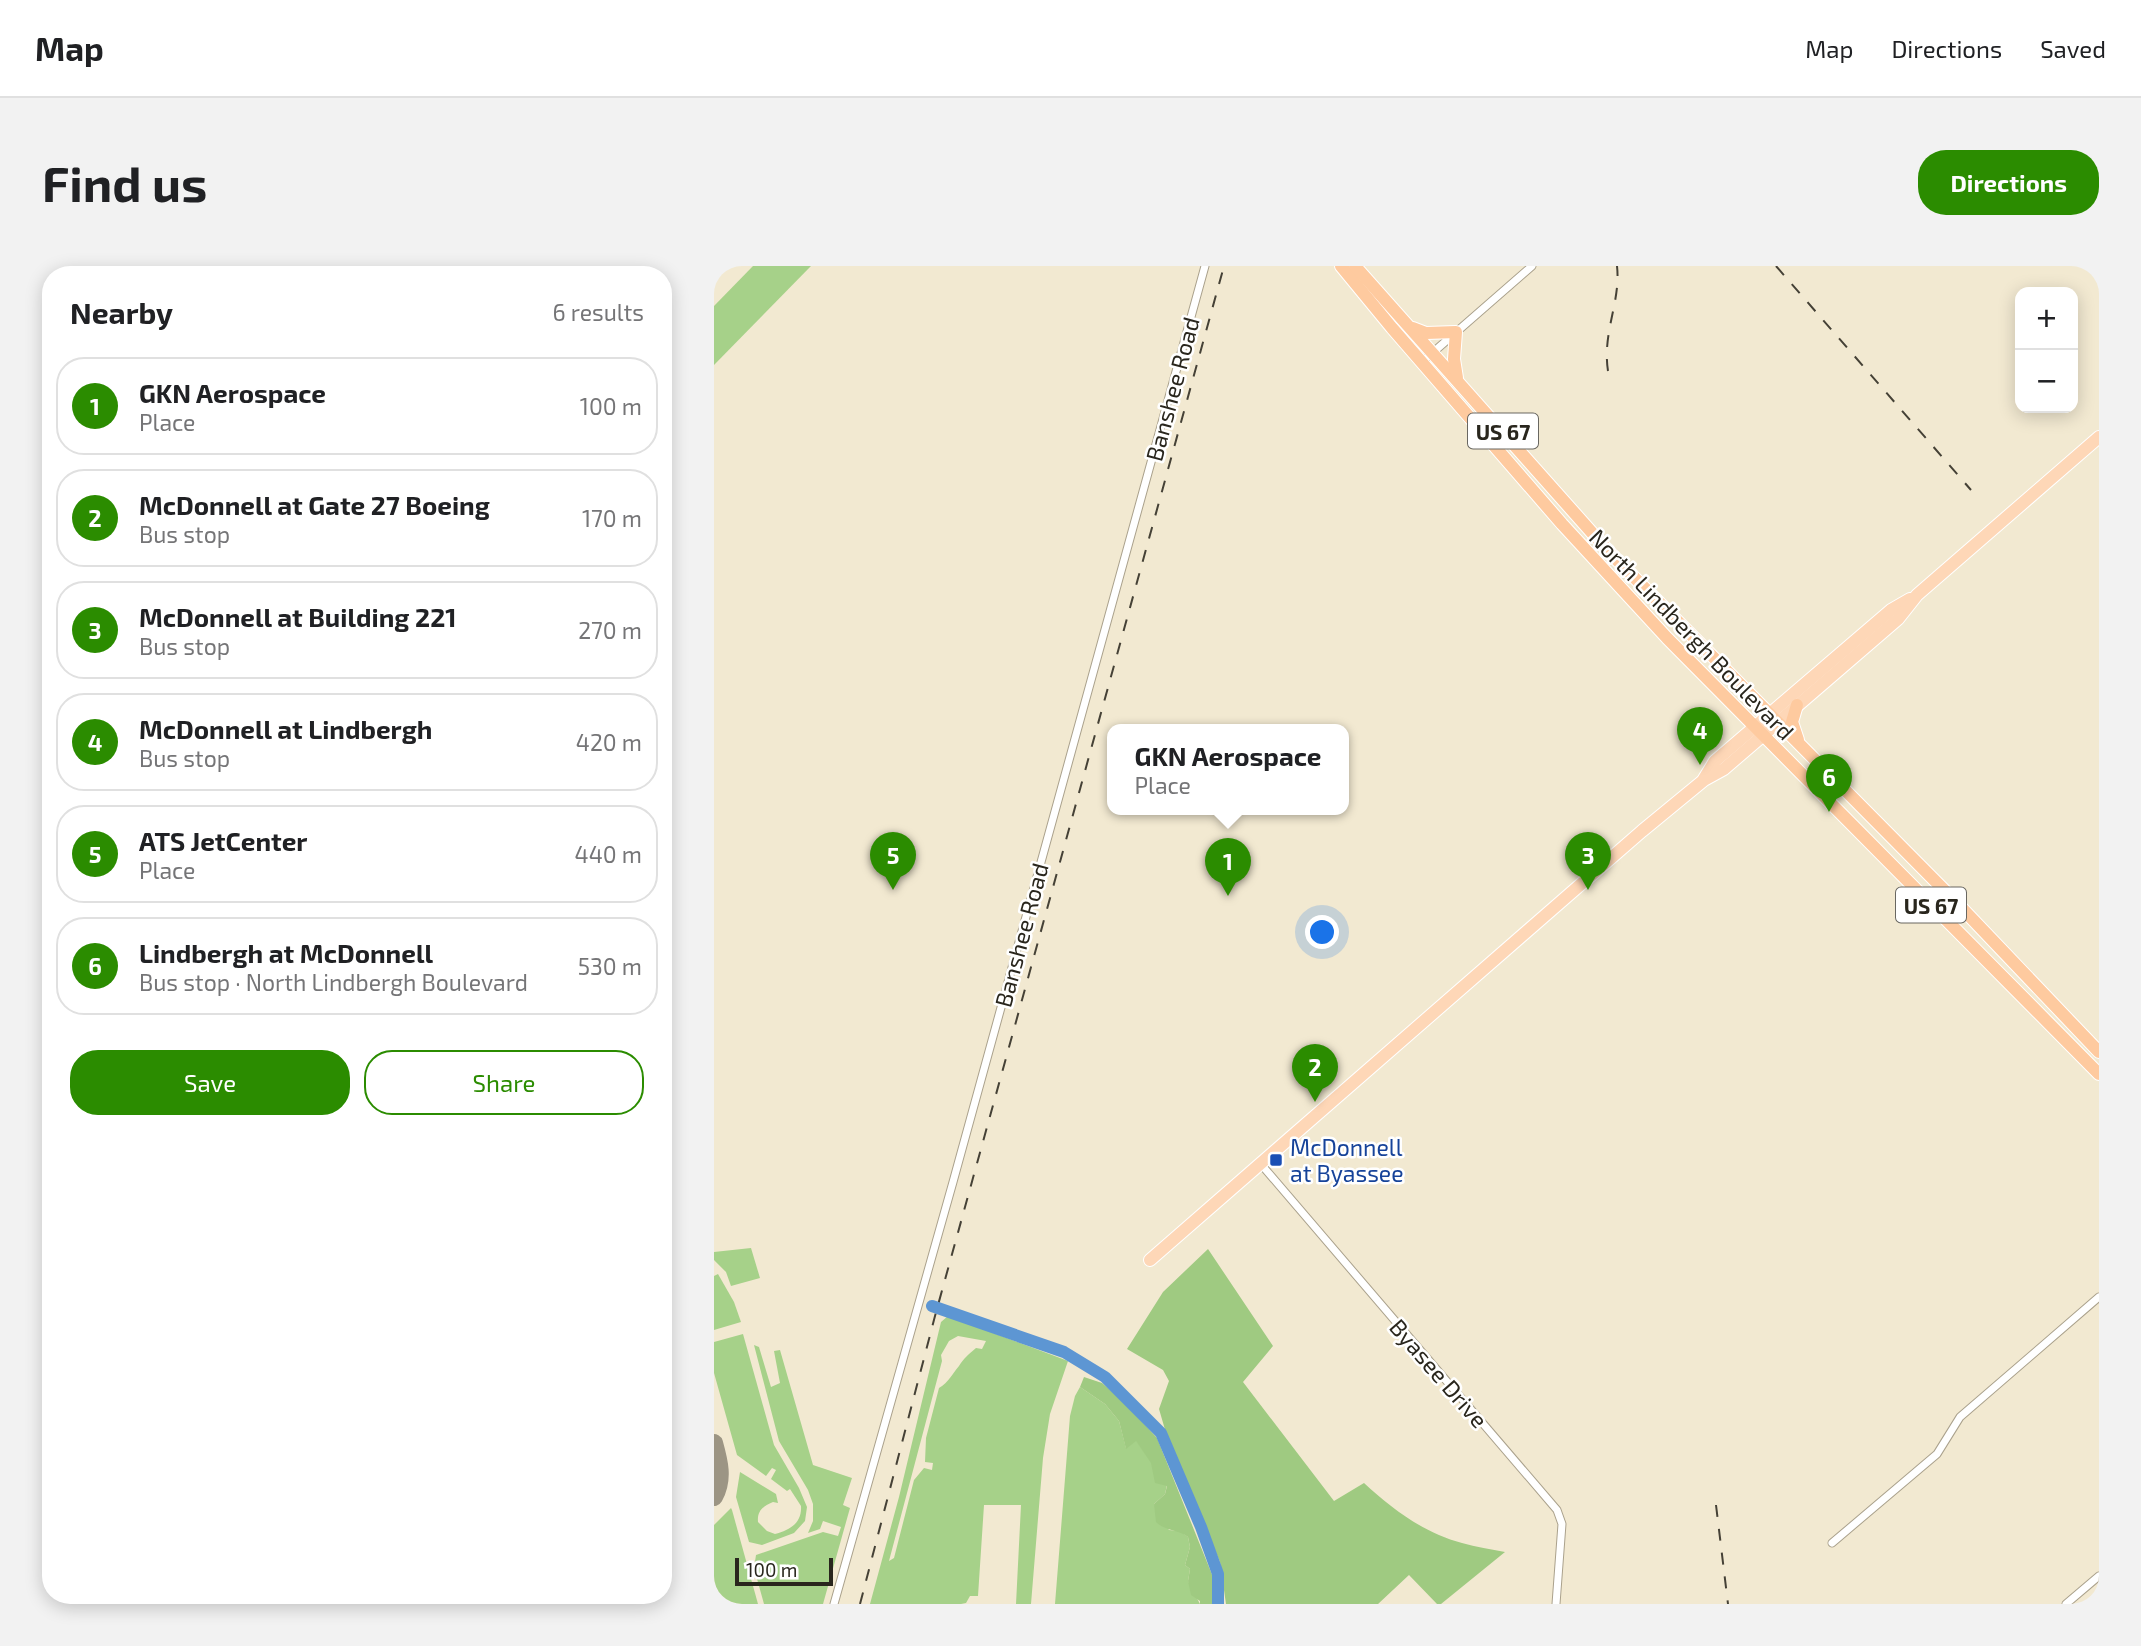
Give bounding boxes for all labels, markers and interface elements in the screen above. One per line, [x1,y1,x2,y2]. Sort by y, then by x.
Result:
text: Map [35,28,104,68]
text: Map [1805,34,1853,63]
text: Directions [1891,34,2002,63]
text: Saved [2040,34,2106,63]
button: Directions [1918,150,2099,215]
text: Find us [42,153,207,212]
map controls [2015,287,2078,413]
button: + [2015,287,2078,350]
text: Nearby [70,294,173,330]
text: 6 results [553,298,644,326]
street label: Banshee Road [1139,314,1205,464]
button: − [2015,350,2078,413]
text: GKN Aerospace [139,377,326,408]
text: 1 [90,392,100,420]
text: 100 m [580,392,642,420]
text: Place [139,408,195,436]
road number: US 67 [1468,414,1538,448]
text: McDonnell at Gate 27 Boeing [139,489,490,520]
text: 2 [88,504,102,532]
text: 170 m [582,504,642,532]
text: Bus stop [139,520,230,548]
street label: North Lindbergh Boulevard [1584,523,1800,745]
text: McDonnell at Building 221 [139,601,457,632]
text: 3 [88,616,102,644]
text: 270 m [578,616,642,644]
text: Bus stop [139,632,230,660]
pin: 4 [1677,707,1723,765]
text: McDonnell at Lindbergh [139,713,432,744]
popup [1107,724,1349,815]
text: 4 [88,728,102,756]
text: 420 m [576,728,642,756]
text: GKN Aerospace [1135,740,1321,771]
text: Bus stop [139,744,230,772]
pin: 6 [1806,754,1852,812]
text: Place [1135,771,1191,799]
text: ATS JetCenter [139,825,307,856]
pin: 5 [870,832,916,890]
pin: 3 [1565,832,1611,890]
pin: 1 [1205,838,1251,896]
text: 5 [89,840,101,868]
text: 440 m [575,840,642,868]
text: Place [139,856,195,884]
street label: Banshee Road [988,860,1054,1010]
road number: US 67 [1896,888,1966,922]
your location [1305,915,1339,949]
text: Lindbergh at McDonnell [139,937,433,968]
text: 6 [88,952,102,980]
text: 530 m [578,952,642,980]
text: Bus stop · North Lindbergh Boulevard [139,968,528,996]
pin: 2 [1292,1044,1338,1102]
button: Save [70,1050,350,1115]
button: Share [364,1050,644,1115]
place label: McDonnell at Byassee [1290,1133,1404,1187]
marker: McDonnell at Byassee [1268,1152,1284,1168]
street label: Byasee Drive [1384,1313,1494,1433]
scale bar [735,1555,833,1587]
text: 100 m [746,1558,797,1581]

